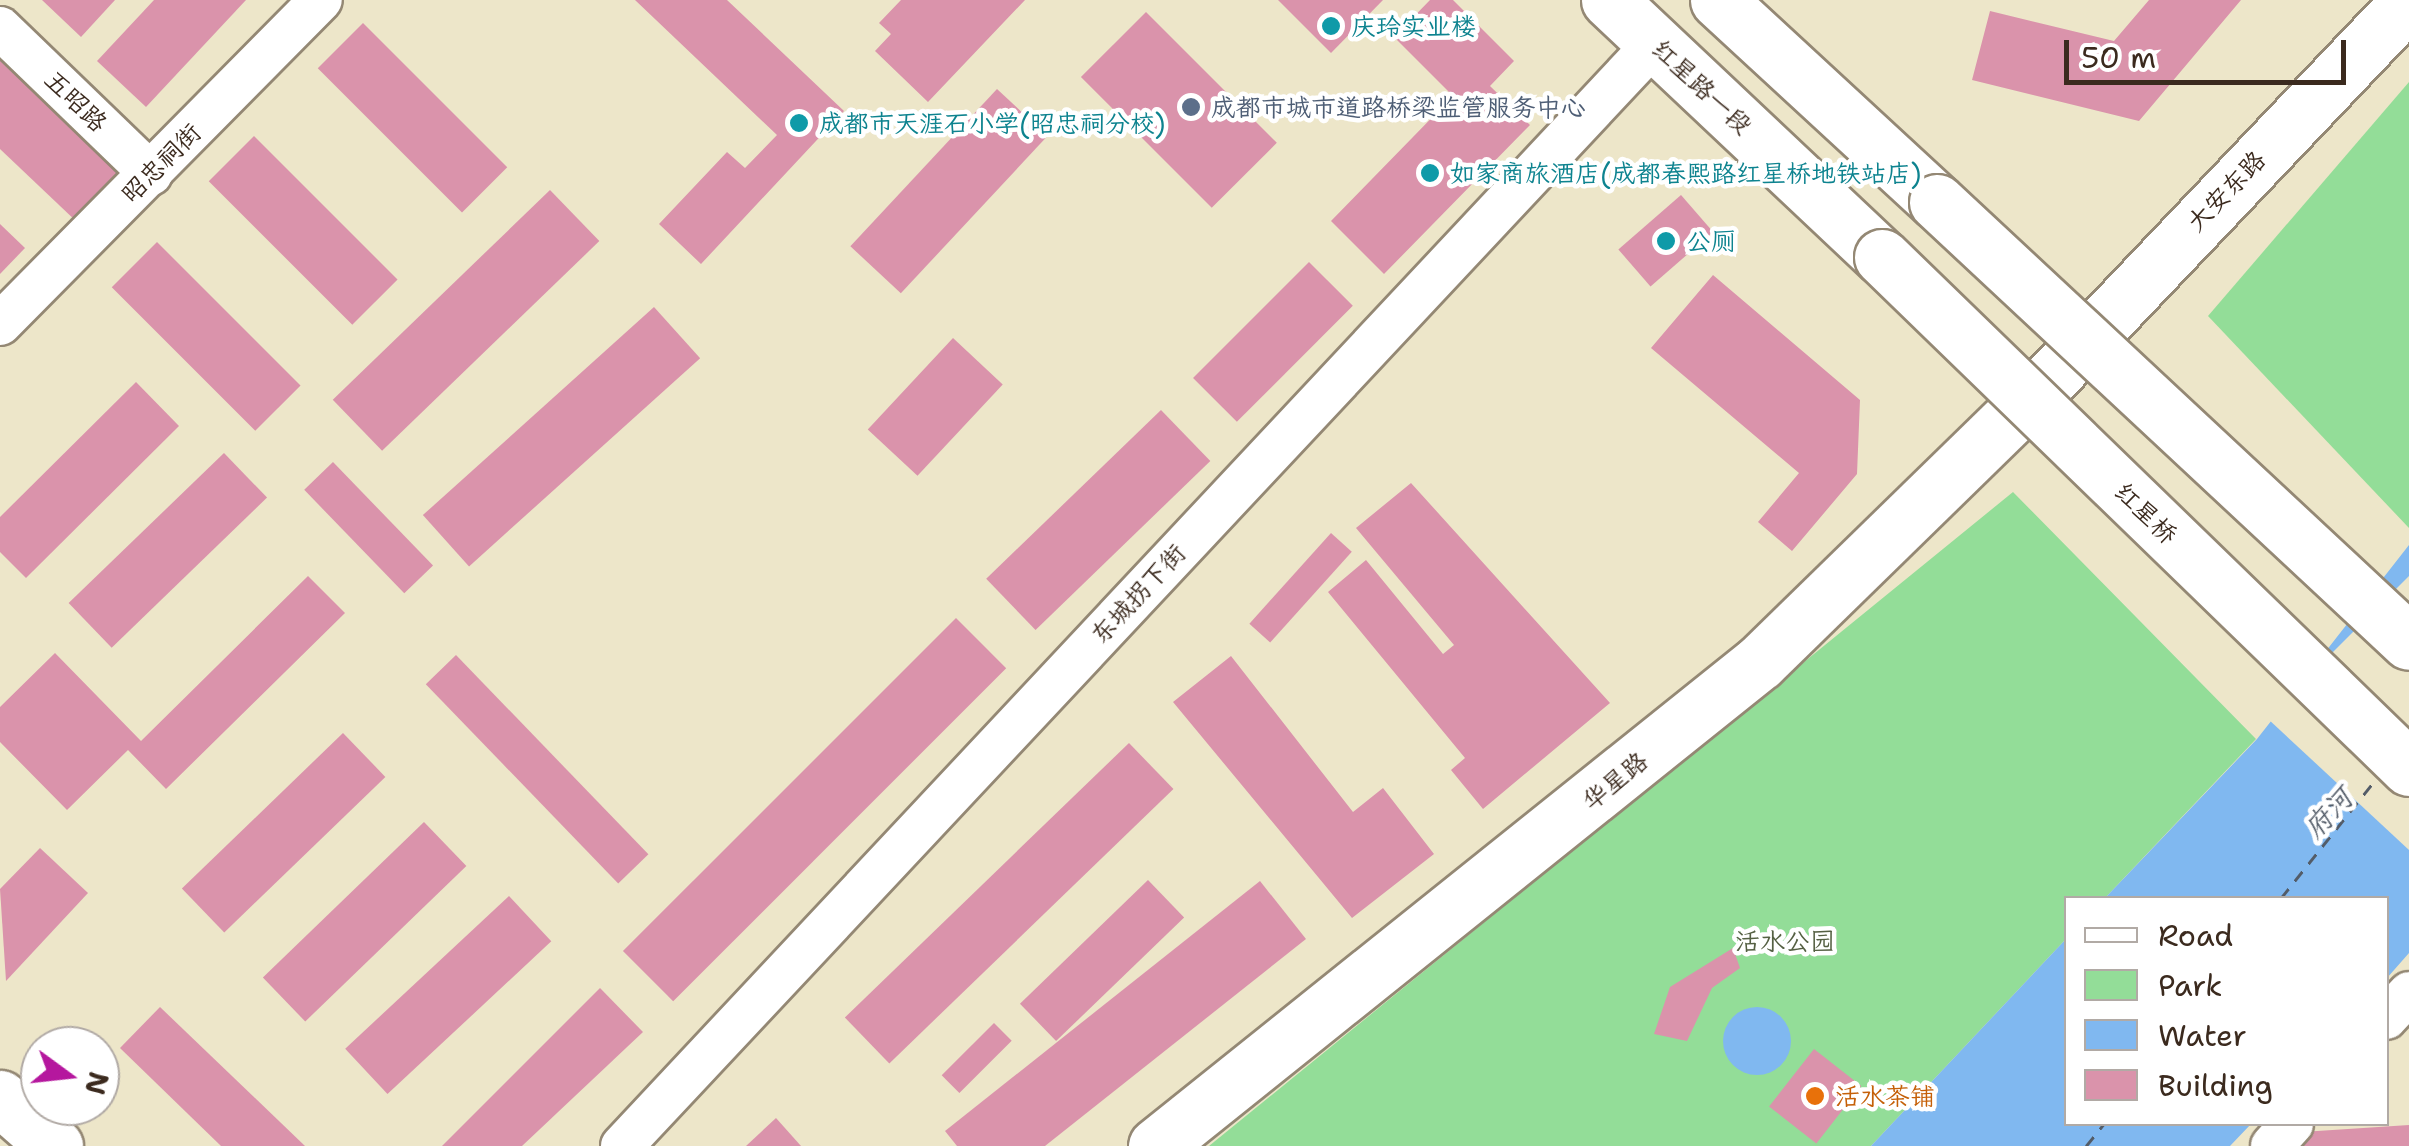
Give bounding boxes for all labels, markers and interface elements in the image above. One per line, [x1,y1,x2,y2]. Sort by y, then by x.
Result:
place label: 庆玲实业楼 [1351,11,1476,41]
marker: 庆玲实业楼 [1320,15,1342,37]
scale bar [2069,20,2352,82]
street label: 红星路一段 [1646,33,1758,141]
text: 50 m [2081,37,2156,78]
street label: 五昭路 [39,64,113,138]
place label: 成都市城市道路桥梁监管服务中心 [1211,92,1586,122]
marker: 成都市城市道路桥梁监管服务中心 [1180,96,1202,118]
place label: 成都市天涯石小学(昭忠祠分校) [819,108,1165,138]
marker: 成都市天涯石小学(昭忠祠分校) [788,112,810,134]
street label: 昭忠祠街 [115,117,207,209]
street label: 大安东路 [2180,145,2272,237]
place label: 如家商旅酒店(成都春熙路红星桥地铁站店) [1450,158,1921,188]
marker: 如家商旅酒店(成都春熙路红星桥地铁站店) [1419,162,1441,184]
place label: 公厕 [1686,226,1736,256]
marker: 公厕 [1655,230,1677,252]
street label: 红星桥 [2109,476,2183,550]
street label: 东城拐下街 [1084,538,1192,650]
street label: 华星路 [1576,746,1654,816]
water label: 府河 [2297,781,2359,845]
legend [2064,896,2389,1126]
text: Road [2158,915,2233,956]
park label: 活水公园 [1735,926,1835,956]
text: Park [2158,965,2222,1006]
text: Water [2158,1015,2247,1056]
north arrow [20,1026,120,1126]
text: Building [2158,1065,2273,1106]
text: N [76,1068,118,1099]
place label: 活水茶铺 [1835,1081,1935,1111]
marker: 活水茶铺 [1804,1085,1826,1107]

